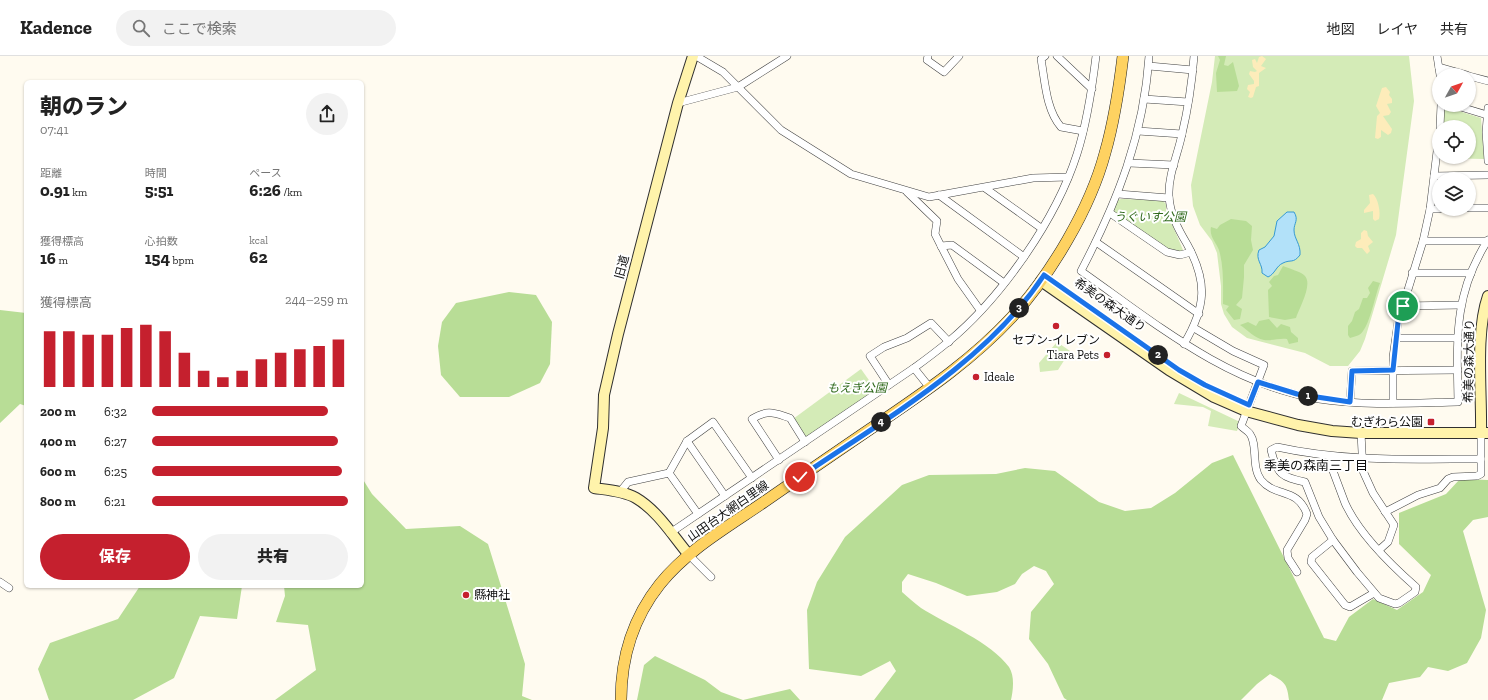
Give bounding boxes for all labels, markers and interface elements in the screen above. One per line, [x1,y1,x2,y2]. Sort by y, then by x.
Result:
search box [116,10,396,46]
text: Kadence [20,16,92,39]
icon: search [130,17,152,39]
text: ここで検索 [162,20,237,38]
text: 地図 [1326,21,1354,38]
text: レイヤ [1376,21,1418,38]
text: 共有 [1440,21,1468,38]
north arrow [1432,68,1476,112]
map controls [1432,68,1476,216]
text: 朝のラン [40,93,128,120]
button: share [306,93,348,135]
button: locate [1432,120,1476,164]
text: 07:41 [40,122,69,137]
text: 距離 [40,167,62,180]
text: 時間 [145,167,167,180]
text: ペース [249,167,282,180]
button: layers [1432,172,1476,216]
text: 0.91 [40,180,70,200]
text: 5:51 [145,180,174,200]
text: 6:26 [249,180,281,200]
text: km [70,186,87,199]
text: /km [281,186,302,199]
park label: うぐいす公園 [1114,210,1188,224]
text: kcal [249,234,268,247]
text: 獲得標高 [40,235,84,248]
text: 心拍数 [145,235,178,248]
text: 62 [249,247,268,267]
text: 16 [40,248,56,268]
text: 154 [145,248,170,268]
text: m [56,254,68,267]
text: bpm [170,254,194,267]
street label: 旧道 [612,254,632,280]
street label: 希美の森大通り [1072,275,1148,335]
pin [1386,289,1420,323]
text: 244–259 m [285,292,348,307]
text: 獲得標高 [40,295,92,310]
icon: arrive [1392,295,1414,317]
pin: 3 [1009,298,1029,318]
text: 3 [1016,301,1022,314]
street label: 希美の森大通り [1461,319,1477,403]
marker: セブン-イレブン [1051,321,1061,331]
place label: セブン-イレブン [1012,333,1100,347]
pin: 2 [1148,345,1168,365]
place label: Tiara Pets [1047,348,1099,362]
text: 2 [1155,348,1161,361]
marker: Tiara Pets [1102,350,1112,360]
place label: Ideale [984,370,1015,384]
marker: Ideale [971,372,981,382]
park label: もえぎ公園 [827,381,889,395]
pin: 1 [1298,386,1318,406]
text: 1 [1306,389,1310,402]
text: 200 m [40,404,76,419]
text: 6:32 [104,404,127,419]
pin: 4 [871,412,891,432]
text: 4 [878,415,884,428]
place label: むぎわら公園 [1351,415,1423,429]
marker: むぎわら公園 [1426,417,1436,427]
text: 400 m [40,434,76,449]
text: 6:27 [104,434,127,449]
district label: 季美の森南三丁目 [1264,458,1368,473]
pin [783,460,817,494]
text: 600 m [40,464,76,479]
text: 6:25 [104,464,127,479]
icon: check [789,466,811,488]
street label: 山田台大網白里線 [685,478,771,544]
text: 800 m [40,494,76,509]
text: 6:21 [104,494,126,509]
button: 保存 [40,534,190,580]
button: 共有 [198,534,348,580]
place label: 縣神社 [474,588,510,602]
marker: 縣神社 [461,590,471,600]

